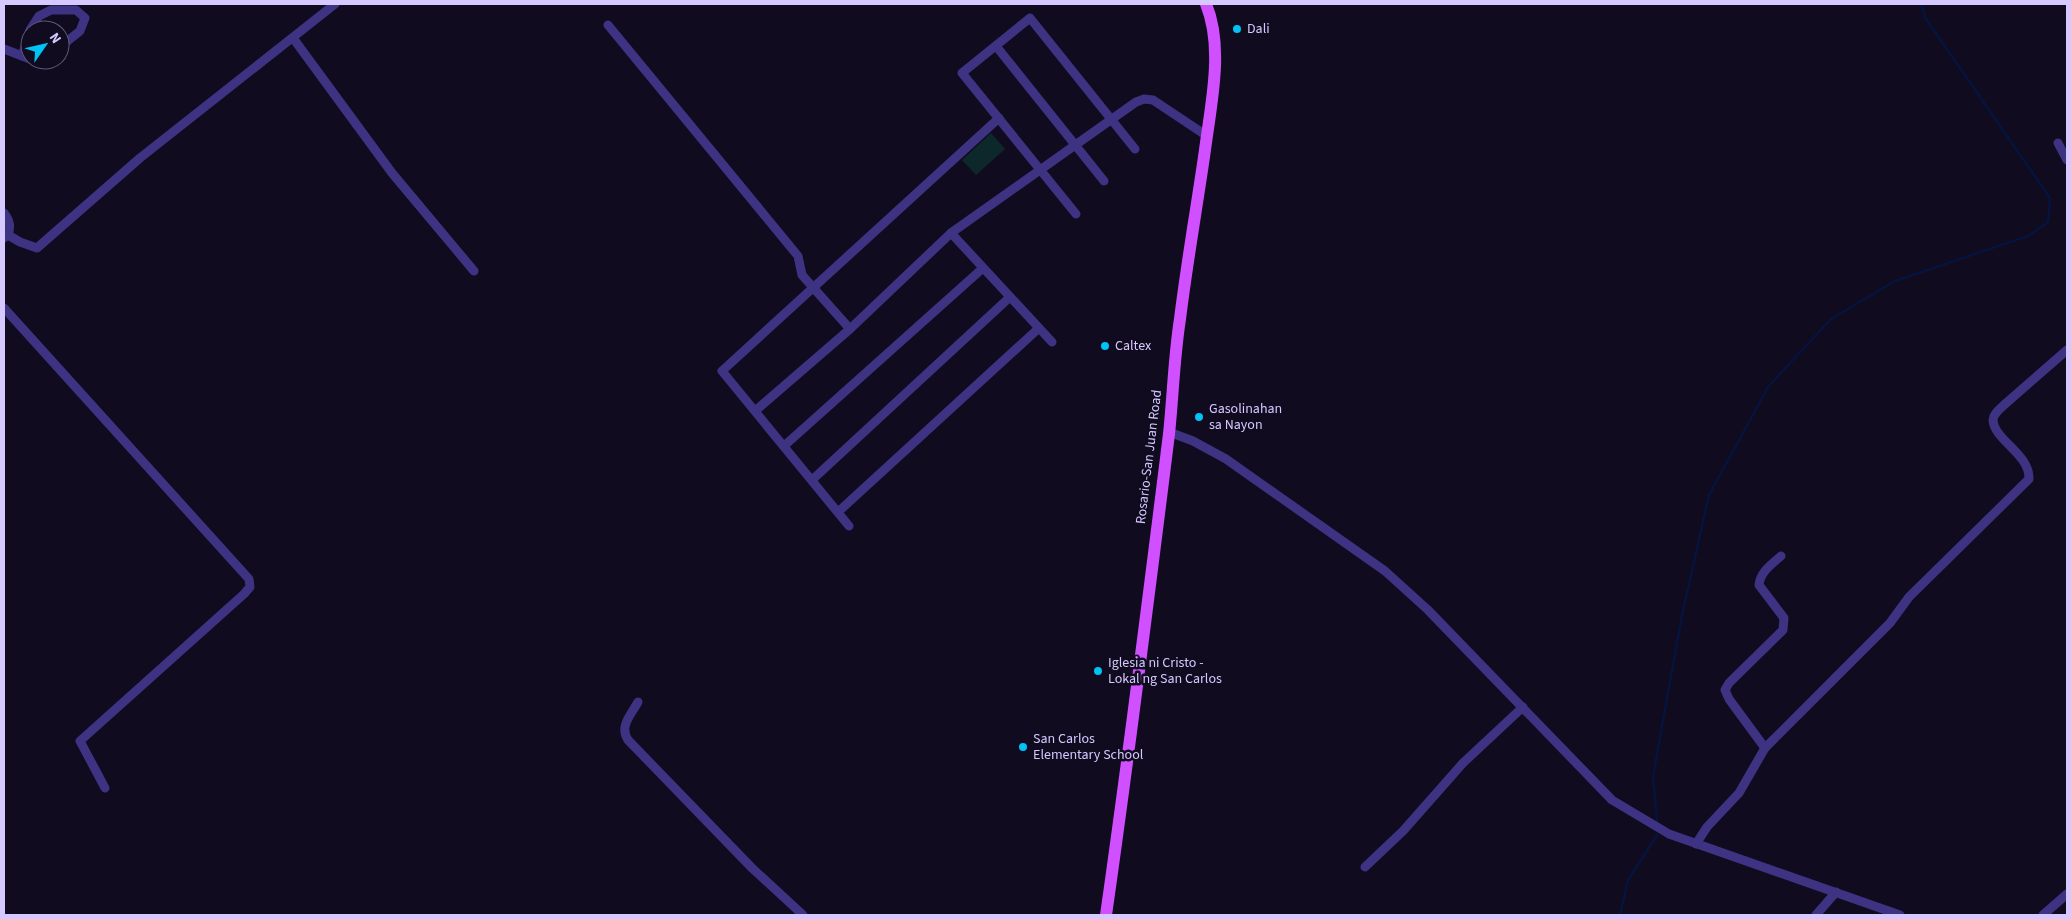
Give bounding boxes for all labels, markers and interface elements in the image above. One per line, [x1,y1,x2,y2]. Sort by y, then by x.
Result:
place label: Dali [1247,19,1270,39]
north arrow [20,20,70,70]
marker: Dali [1231,23,1243,35]
text: N [44,29,66,48]
place label: Caltex [1115,336,1152,356]
marker: Caltex [1099,340,1111,352]
street label: Rosario-San Juan Road [1131,389,1167,525]
place label: Gasolinahan sa Nayon [1209,399,1282,435]
marker: Gasolinahan sa Nayon [1193,411,1205,423]
place label: Iglesia ni Cristo - Lokal ng San Carlos [1108,653,1222,689]
marker: Iglesia ni Cristo - Lokal ng San Carlos [1092,665,1104,677]
place label: San Carlos Elementary School [1033,729,1144,765]
marker: San Carlos Elementary School [1017,741,1029,753]

